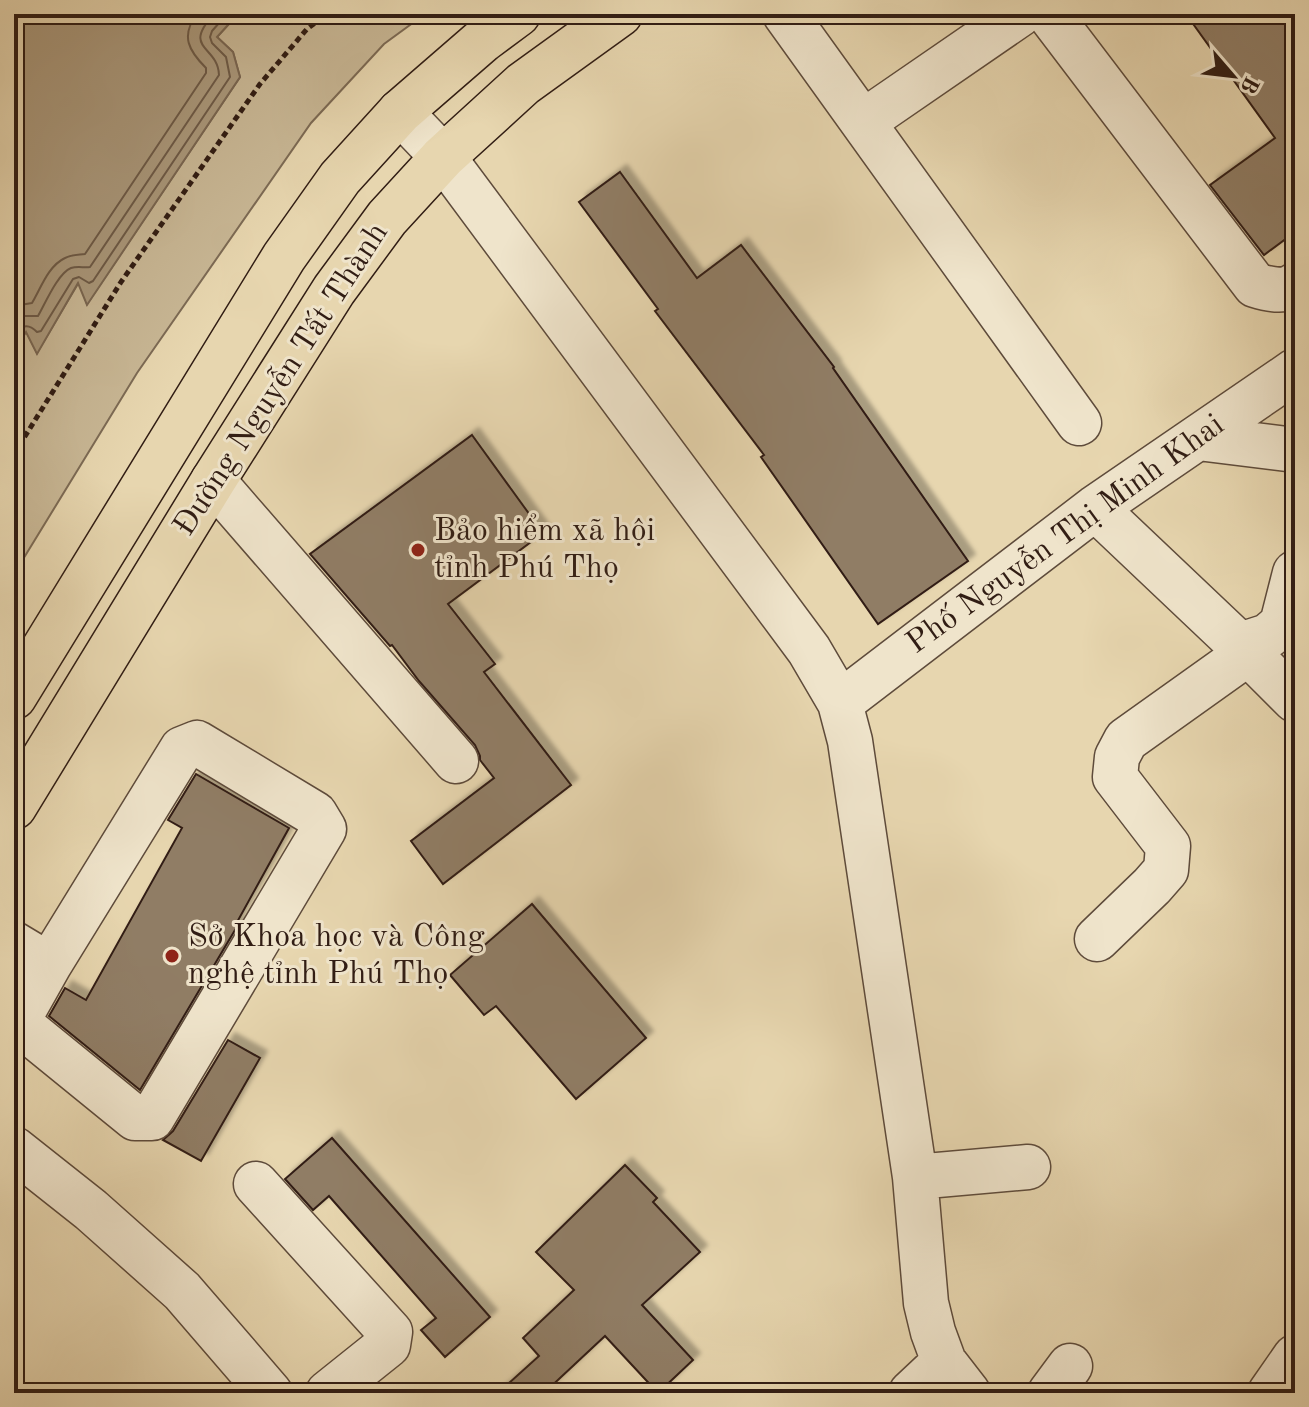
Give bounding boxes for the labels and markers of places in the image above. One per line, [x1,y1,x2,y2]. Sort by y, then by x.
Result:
place label: Bảo hiểm xã hội tỉnh Phú Thọ [434,513,655,585]
marker: Bảo hiểm xã hội tỉnh Phú Thọ [409,541,427,559]
place label: Sở Khoa học và Công nghệ tỉnh Phú Thọ [188,922,485,991]
marker: Sở Khoa học và Công nghệ tỉnh Phú Thọ [163,947,181,965]

